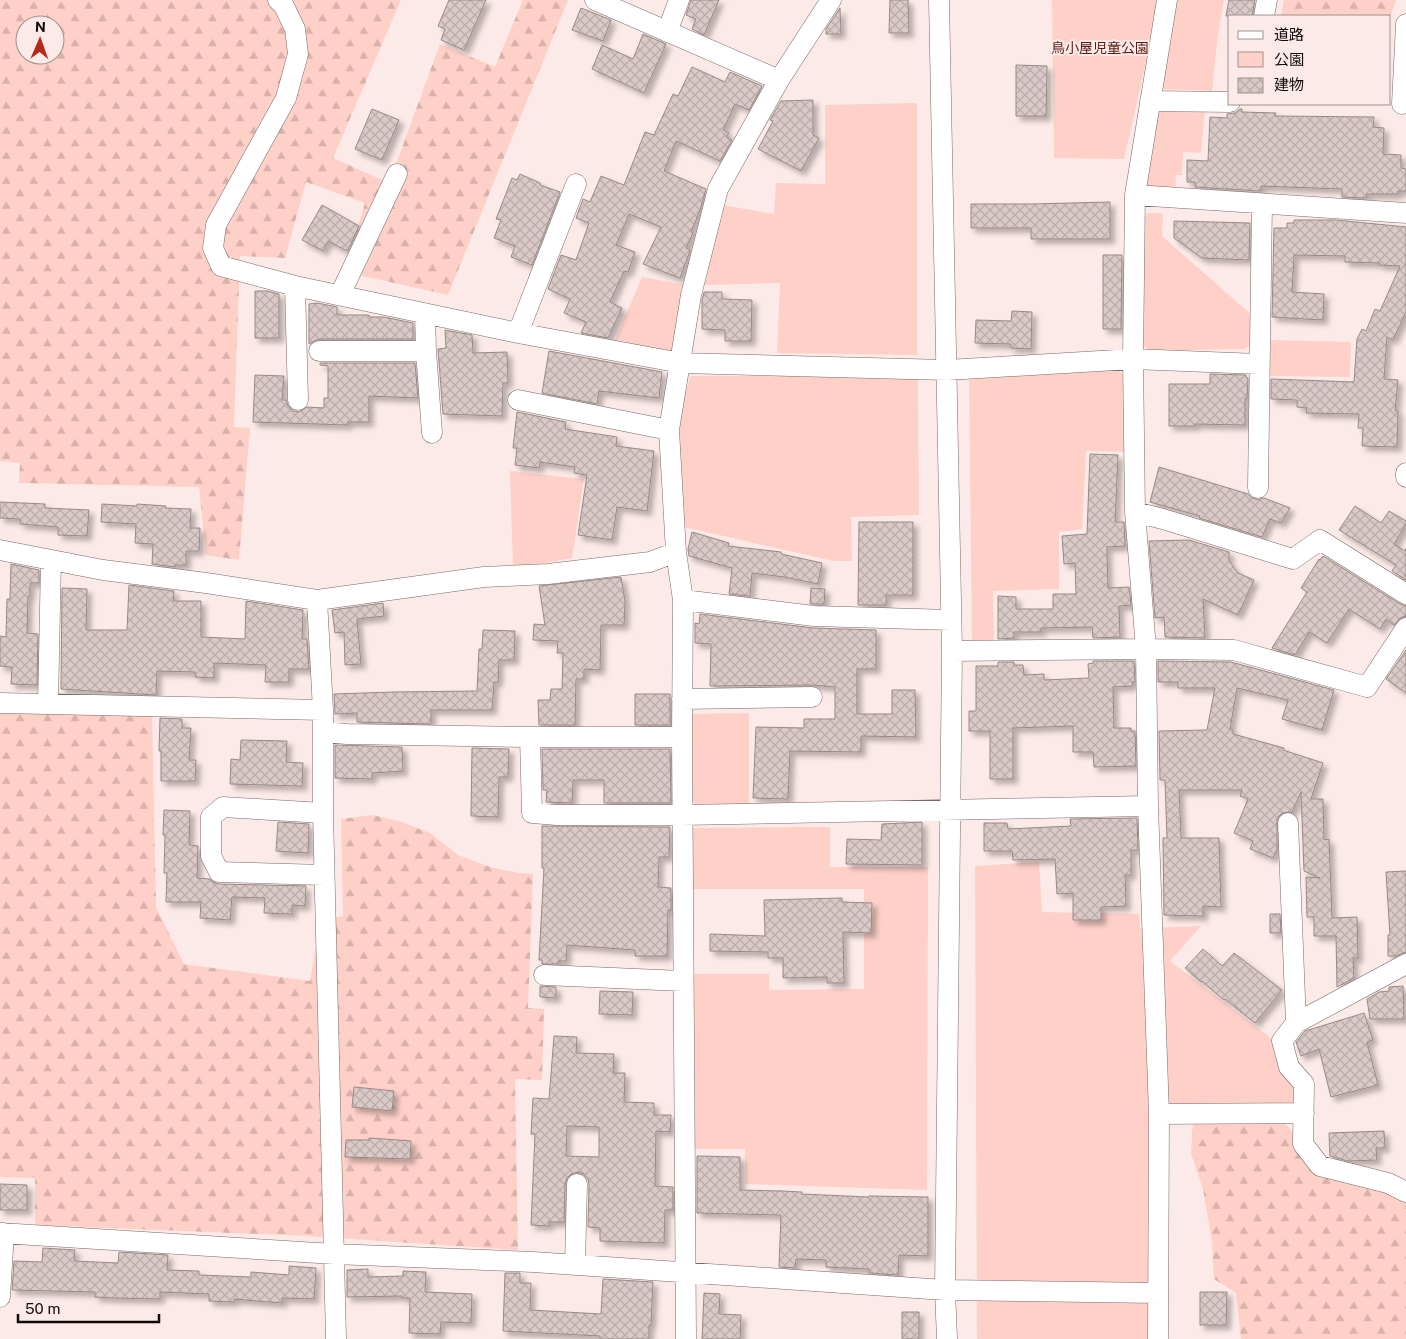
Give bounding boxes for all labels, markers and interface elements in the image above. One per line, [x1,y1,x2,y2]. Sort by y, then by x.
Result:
north arrow [15,15,65,65]
legend [1228,15,1391,105]
text: N [35,19,46,35]
text: 道路 [1274,26,1304,43]
park label: 鳥小屋児童公園 [1051,40,1149,56]
text: 公園 [1274,51,1304,68]
text: 建物 [1274,76,1304,93]
scale bar [18,1292,159,1324]
text: 50 m [25,1300,60,1317]

